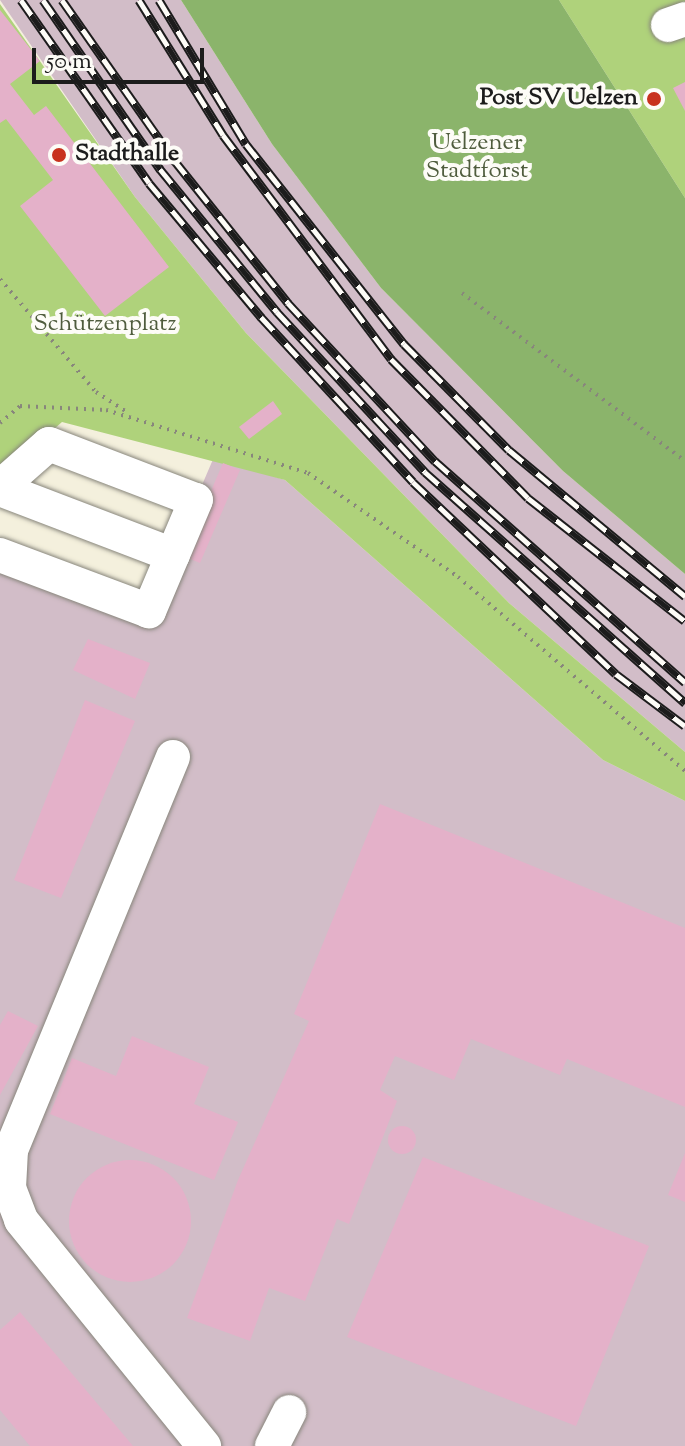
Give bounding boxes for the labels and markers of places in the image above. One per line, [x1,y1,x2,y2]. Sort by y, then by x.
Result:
place label: Post SV Uelzen [480,85,638,113]
marker: Post SV Uelzen [645,90,663,108]
place label: Stadthalle [75,141,179,169]
marker: Stadthalle [50,146,68,164]

